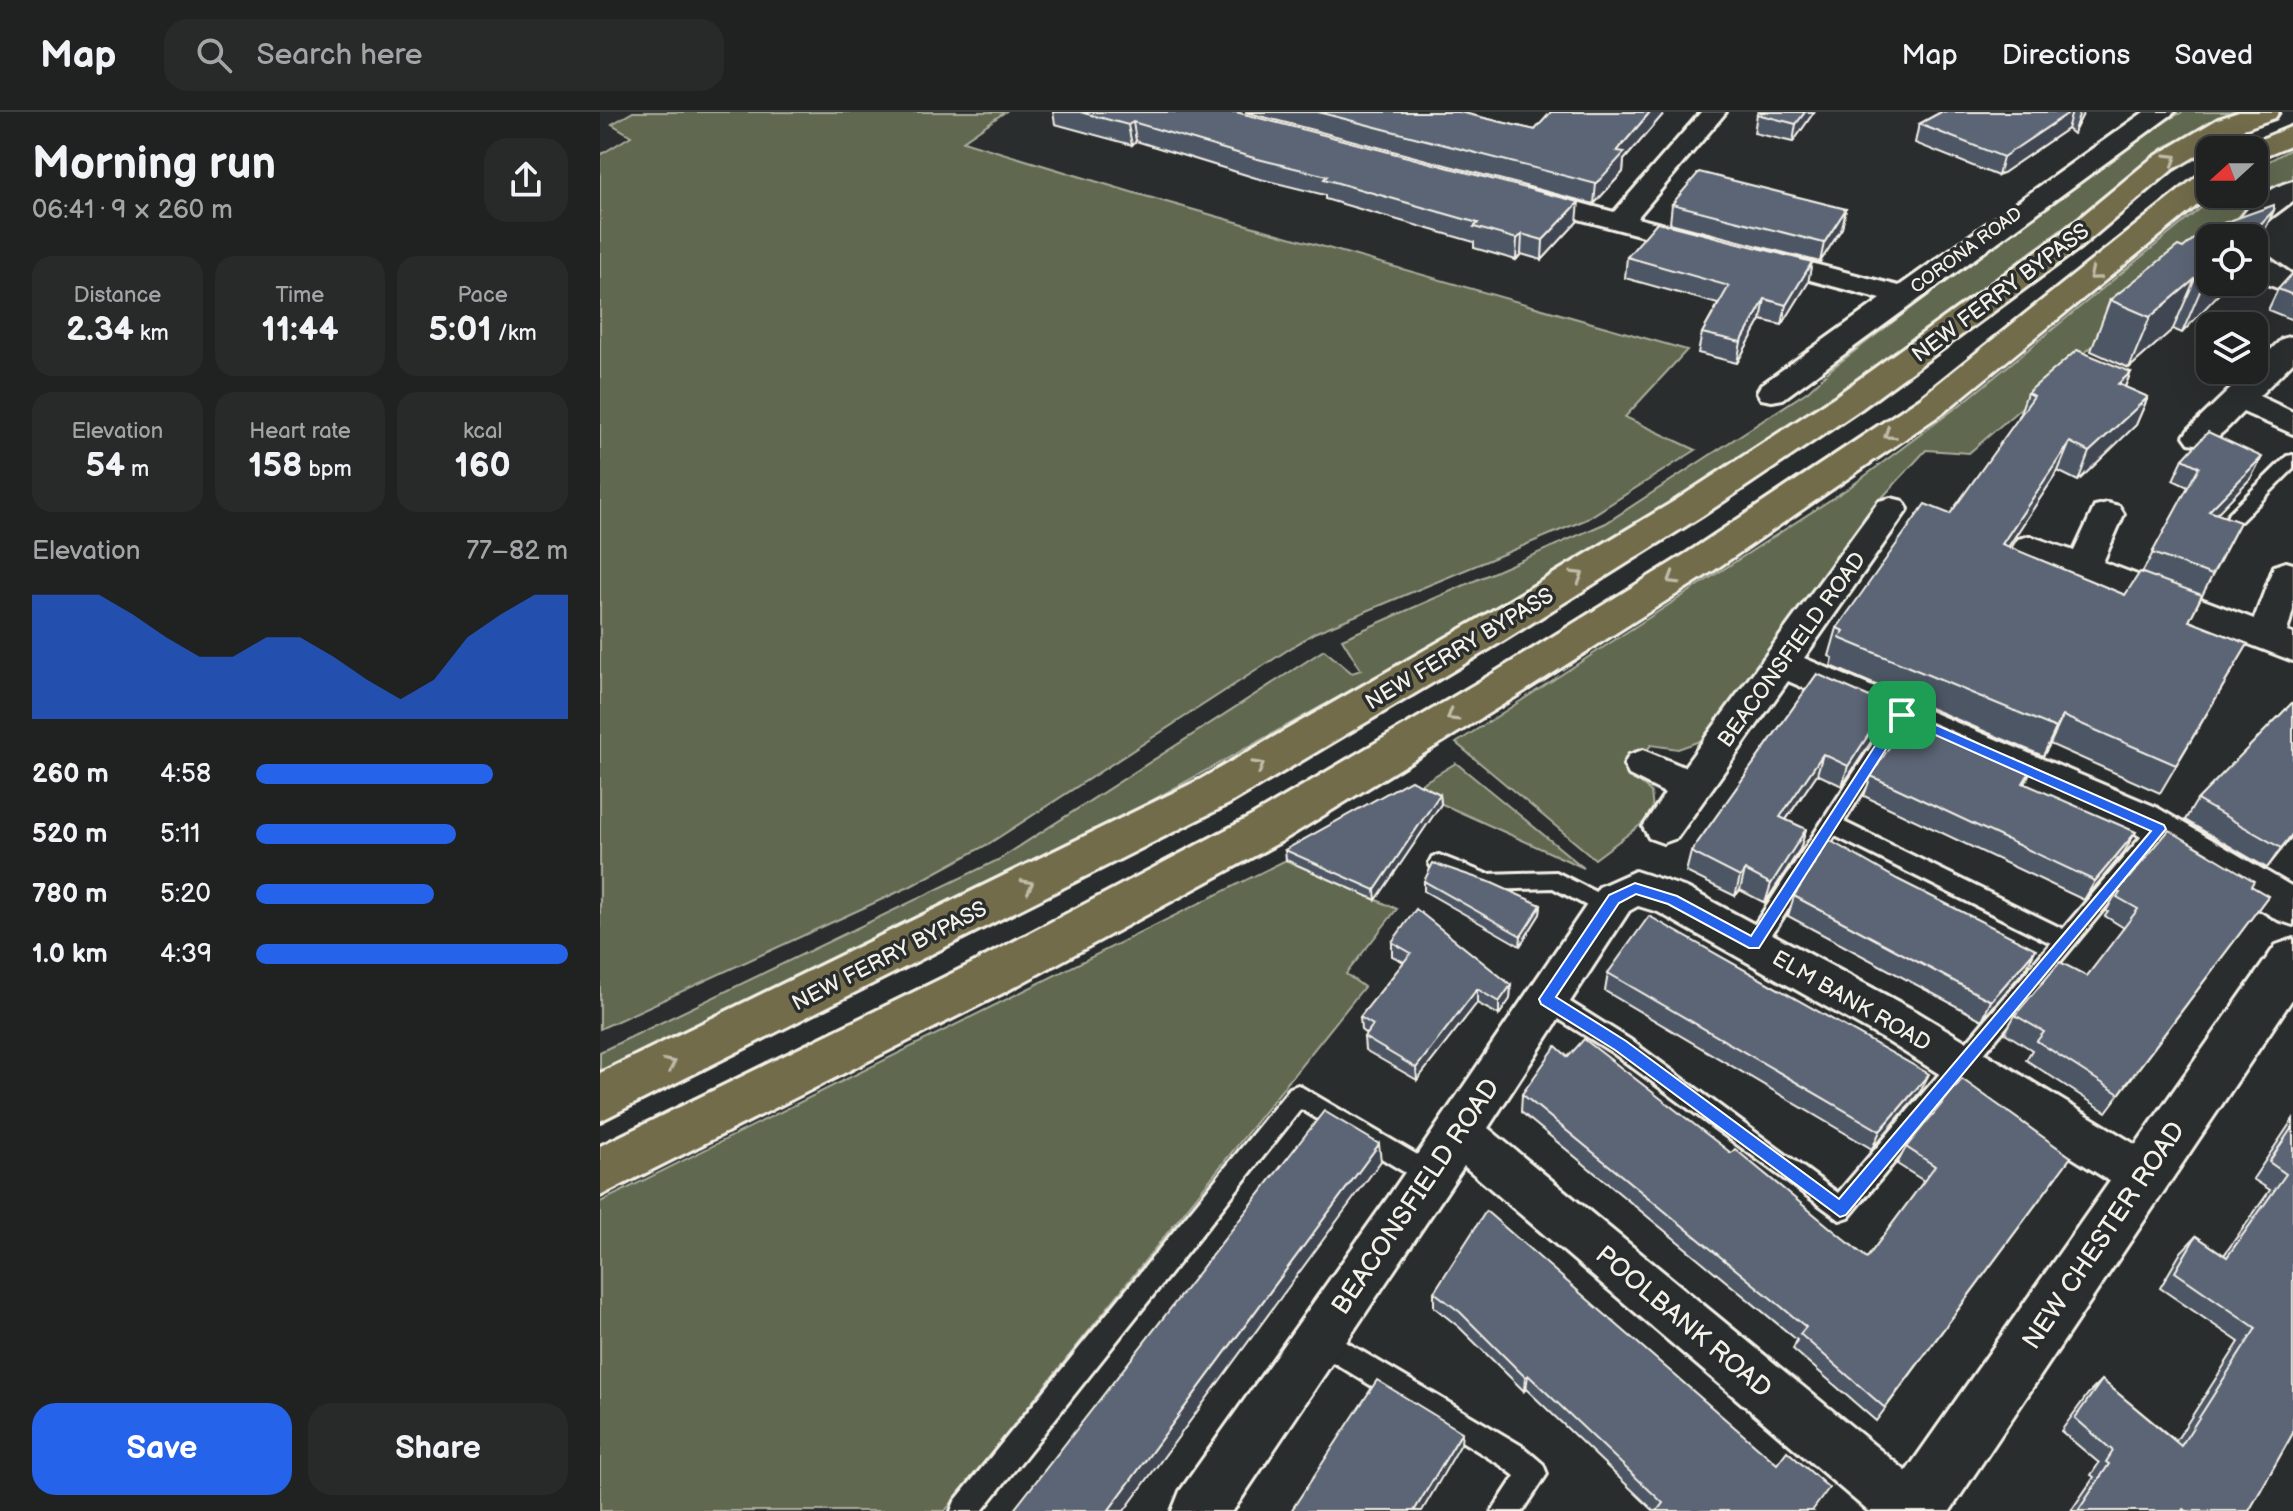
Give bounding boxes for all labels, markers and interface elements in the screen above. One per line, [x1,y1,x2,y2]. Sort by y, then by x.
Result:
search box [164,19,724,91]
text: Map [40,33,116,78]
icon: search [192,33,236,77]
text: Search here [256,37,423,73]
text: Map [1901,39,1958,72]
text: Directions [2002,39,2130,72]
text: Saved [2174,39,2253,72]
north arrow [2196,136,2268,208]
map controls [2196,136,2268,384]
text: Morning run [32,138,276,191]
button: share [484,138,568,222]
one-way arrow [2163,153,2178,168]
text: 06:41 · 9 × 260 m [32,195,233,226]
street label: CORONA ROAD [1907,203,2026,298]
street label: NEW FERRY BYPASS [1907,218,2095,369]
button: locate [2196,224,2268,296]
one-way arrow [2089,265,2103,280]
text: Distance [73,282,161,309]
text: Time [276,282,324,309]
text: Pace [458,282,508,309]
text: 2.34 [66,309,134,350]
text: 11:44 [262,309,338,350]
text: 5:01 [429,309,492,350]
button: layers [2196,312,2268,384]
text: km [134,320,169,347]
text: /km [492,320,537,347]
text: Elevation [71,418,163,445]
text: Heart rate [249,418,351,445]
text: kcal [463,418,502,445]
one-way arrow [1883,424,1897,439]
text: 54 [85,445,125,486]
text: 158 [248,445,303,486]
text: 160 [455,445,511,486]
text: m [125,456,149,483]
text: bpm [303,456,352,483]
text: Elevation [32,536,140,567]
text: 77–82 m [466,536,568,567]
street label: BEACONSFIELD ROAD [1712,547,1872,753]
one-way arrow [1667,569,1682,584]
one-way arrow [1570,570,1584,585]
street label: NEW FERRY BYPASS [1361,582,1559,716]
pin [1868,681,1936,749]
icon: arrive [1880,693,1924,737]
one-way arrow [1446,707,1461,722]
text: 260 m [32,759,109,790]
text: 4:58 [160,759,211,790]
one-way arrow [1250,760,1265,776]
text: 520 m [32,819,108,850]
text: 5:11 [160,819,200,850]
text: 780 m [32,879,107,910]
text: 5:20 [160,879,211,910]
one-way arrow [1019,880,1034,895]
street label: NEW FERRY BYPASS [788,895,992,1017]
text: 1.0 km [32,939,108,970]
text: 4:39 [160,939,212,970]
street label: ELM BANK ROAD [1767,945,1935,1058]
one-way arrow [661,1058,676,1074]
street label: BEACONSFIELD ROAD [1326,1073,1507,1321]
street label: NEW CHESTER ROAD [2016,1116,2192,1356]
street label: POOLBANK ROAD [1589,1240,1777,1405]
button: Save [32,1403,292,1495]
button: Share [308,1403,568,1495]

